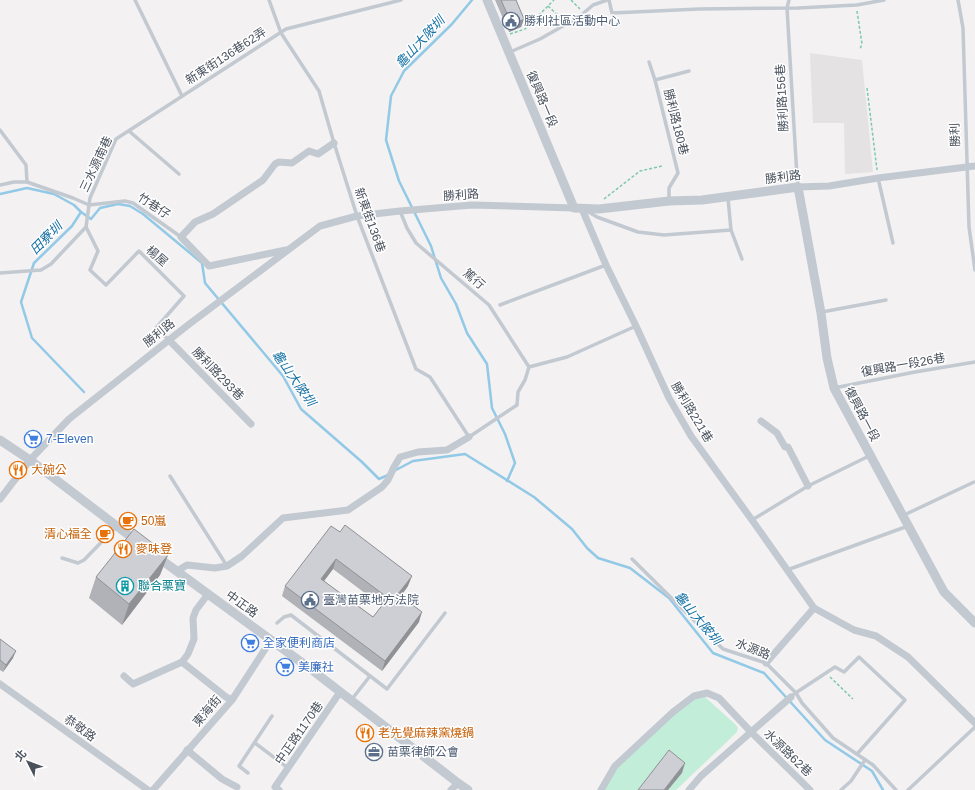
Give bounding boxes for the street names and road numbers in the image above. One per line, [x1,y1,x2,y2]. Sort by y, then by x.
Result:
street label: 新東街136巷62弄 [183,25,269,87]
street label: 勝利路156巷 [773,64,791,132]
street label: 復興路一段 [524,69,560,129]
street label: 勝利路180巷 [661,87,691,157]
street label: 勝利 [948,123,962,147]
street label: 三水源南巷 [77,134,115,194]
street label: 勝利路 [764,168,802,186]
street label: 新東街136巷 [352,186,388,254]
street label: 勝利路 [443,187,479,203]
street label: 竹巷仔 [135,190,173,222]
street label: 楊屋 [143,243,171,269]
street label: 篤行 [460,266,488,292]
street label: 勝利路 [141,316,177,350]
street label: 勝利路293巷 [189,345,247,403]
street label: 復興路一段26巷 [860,351,946,379]
street label: 勝利路221巷 [668,379,716,445]
street label: 復興路一段 [842,384,882,444]
street label: 中正路 [223,588,261,620]
street label: 水源路 [734,636,772,662]
street label: 東海街 [190,693,224,729]
street label: 中正路1170巷 [272,699,326,767]
street label: 恭敬路 [61,712,99,744]
street label: 水源路62巷 [761,727,815,779]

